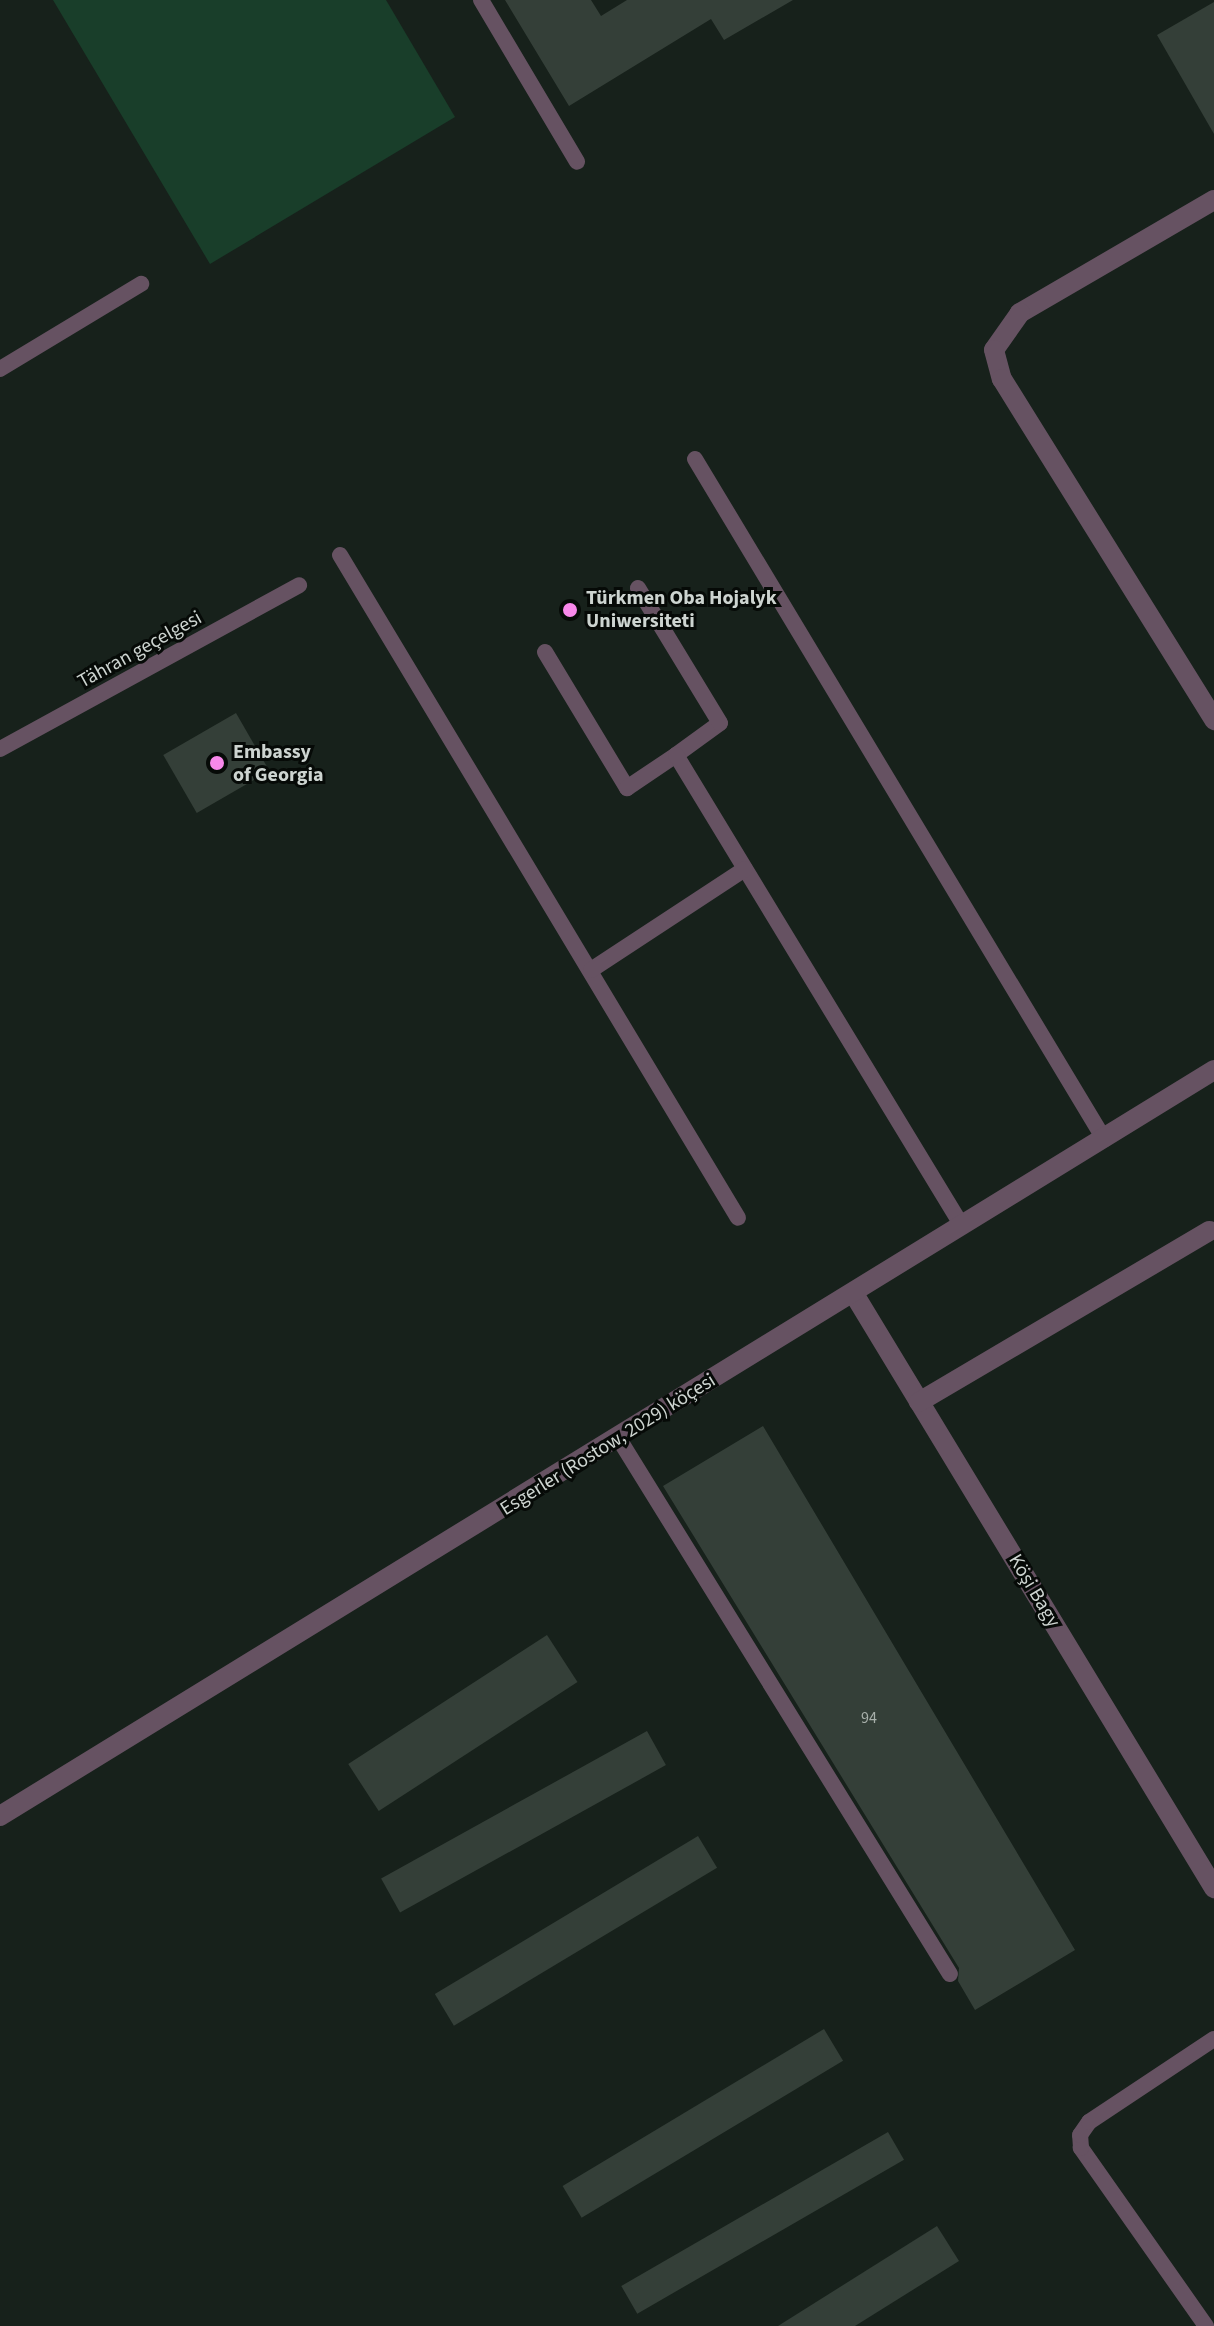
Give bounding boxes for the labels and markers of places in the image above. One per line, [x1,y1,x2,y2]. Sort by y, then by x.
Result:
place label: Türkmen Oba Hojalyk Uniwersiteti [586,586,777,633]
marker: Türkmen Oba Hojalyk Uniwersiteti [561,601,579,619]
place label: Embassy of Georgia [233,740,324,787]
marker: Embassy of Georgia [208,754,226,772]

